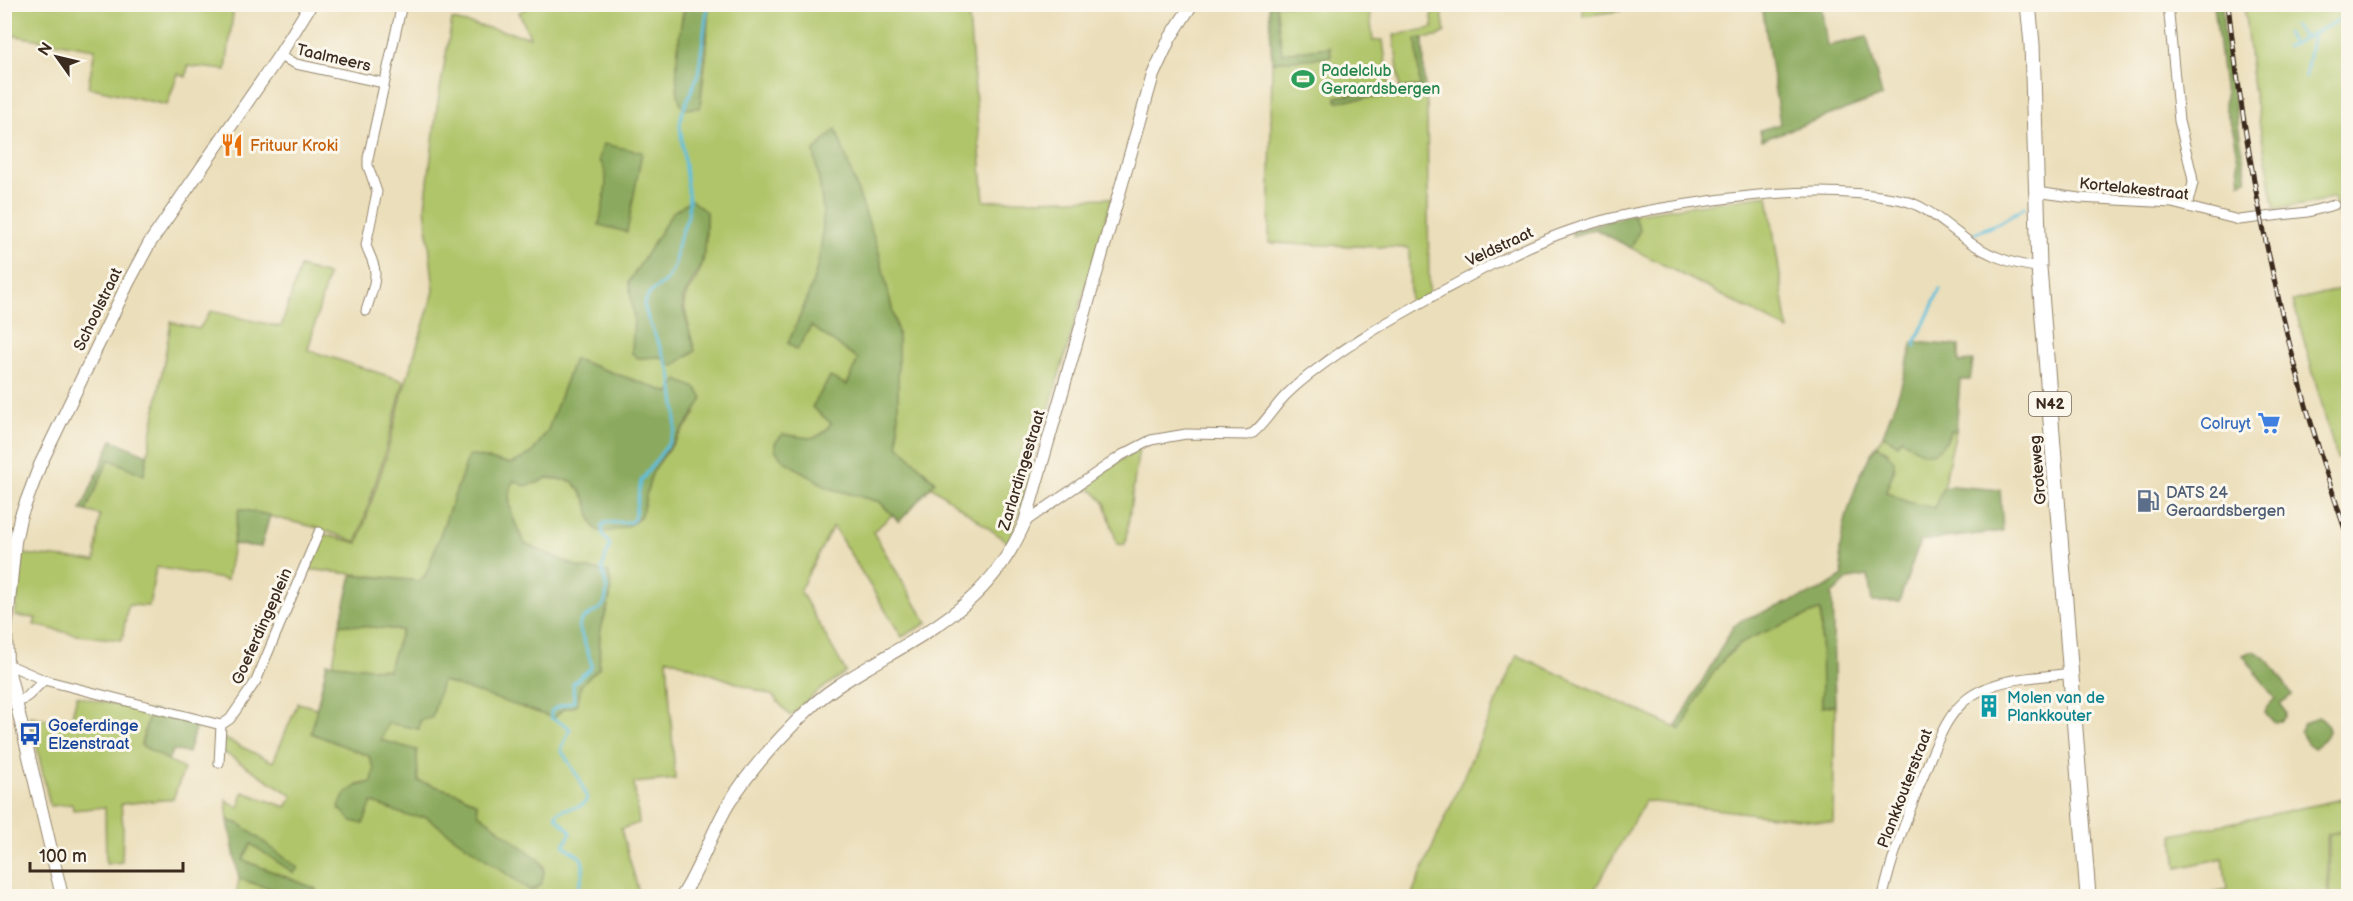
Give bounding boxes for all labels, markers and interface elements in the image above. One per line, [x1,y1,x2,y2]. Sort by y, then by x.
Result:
north arrow [27,27,87,87]
text: N [35,39,57,60]
street label: Taalmeers [295,41,373,76]
place label: Padelclub Geraardsbergen [1321,62,1440,99]
sports icon: Padelclub Geraardsbergen [1290,66,1316,92]
restaurant icon: Frituur Kroki [219,132,245,158]
place label: Frituur Kroki [250,137,338,156]
street label: Kortelakestraat [2078,174,2190,205]
street label: Veldstraat [1463,223,1536,271]
street label: Schoolstraat [70,265,127,354]
road number: N42 [2029,392,2071,416]
street label: Zarlardingestraat [995,408,1050,534]
supermarket icon: Colruyt [2256,410,2282,436]
place label: Colruyt [2200,415,2251,434]
street label: Groteweg [2026,434,2051,505]
place label: DATS 24 Geraardsbergen [2166,484,2285,521]
fuel station icon: DATS 24 Geraardsbergen [2135,488,2161,514]
street label: Goeferdingeplein [228,565,297,688]
place label: Molen van de Plankkouter [2007,689,2105,726]
building icon: Molen van de Plankkouter [1976,693,2002,719]
place label: Goeferdinge Elzenstraat [48,717,139,754]
bus stop icon: Goeferdinge Elzenstraat [17,721,43,747]
street label: Plankkouterstraat [1874,726,1937,851]
scale bar [30,835,183,873]
text: 100 m [39,846,87,867]

